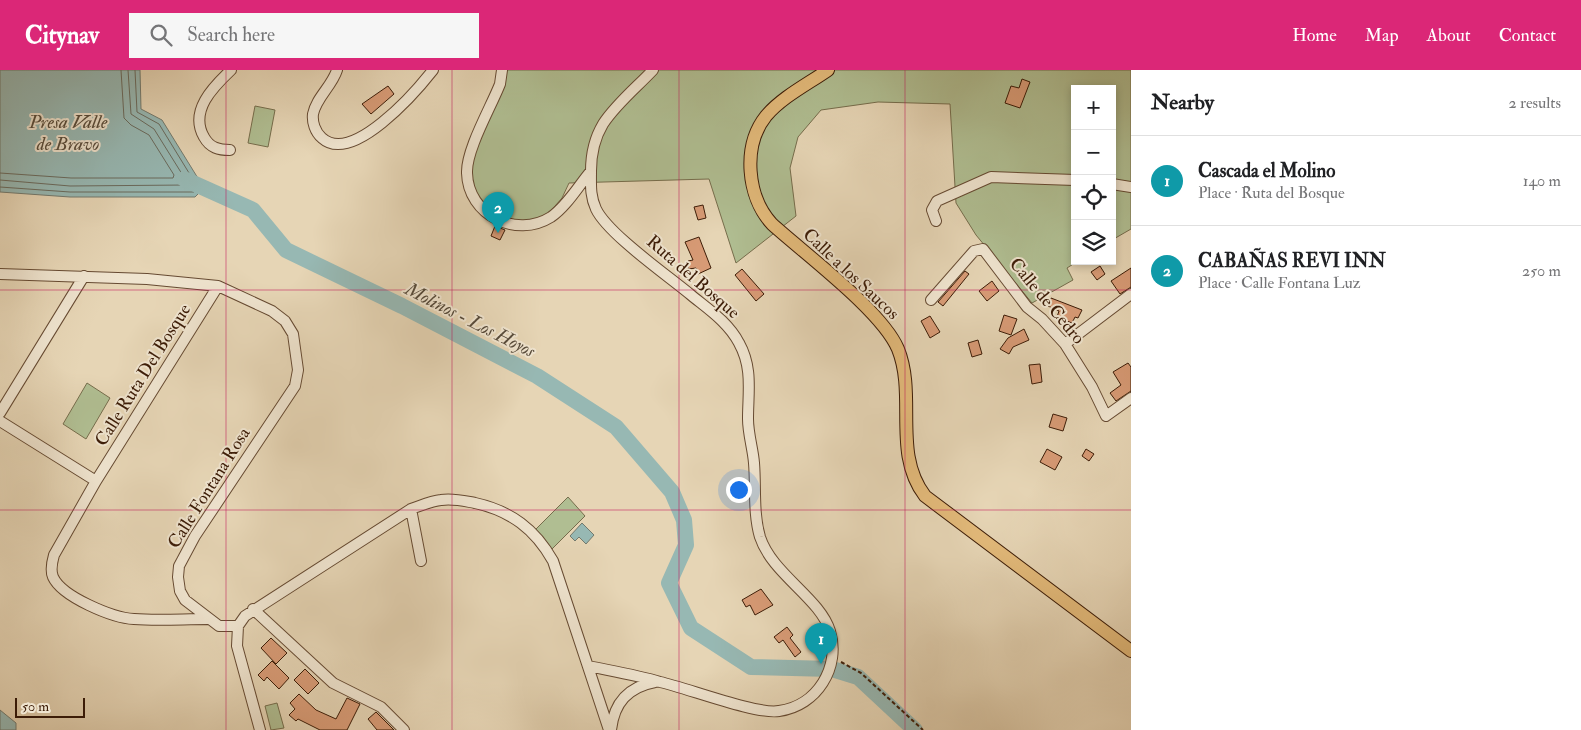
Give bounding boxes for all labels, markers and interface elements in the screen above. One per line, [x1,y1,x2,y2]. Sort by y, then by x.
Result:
search box [129,13,479,58]
text: Citynav [25,20,99,51]
icon: search [147,21,175,49]
text: Search here [187,23,275,47]
text: Home [1292,24,1337,47]
text: Map [1365,24,1399,47]
text: About [1427,24,1471,47]
text: Contact [1499,24,1556,47]
map controls [1071,85,1116,265]
button: + [1071,85,1116,130]
text: Nearby [1151,89,1214,116]
text: 2 results [1508,93,1561,113]
water label: Presa Valle de Bravo [28,110,108,156]
button: − [1071,130,1116,175]
text: Cascada el Molino [1198,159,1336,183]
text: 1 [1164,171,1170,191]
text: 140 m [1523,171,1561,191]
button: locate [1071,175,1116,220]
text: Place · Ruta del Bosque [1198,183,1345,203]
pin: 2 [482,192,514,233]
button: layers [1071,220,1116,265]
street label: Calle a los Saucos [798,223,904,325]
street label: Ruta del Bosque [641,230,745,324]
text: CABAÑAS REVI INN [1198,249,1386,273]
street label: Calle de Cedro [1004,253,1090,349]
text: 2 [1163,261,1171,281]
text: 250 m [1522,261,1561,281]
text: Place · Calle Fontana Luz [1198,273,1361,293]
water label: Molinos - Los Hoyos [400,276,540,363]
street label: Calle Ruta Del Bosque [90,299,196,450]
street label: Calle Fontana Rosa [163,423,256,553]
your location [726,477,752,503]
pin: 1 [805,623,837,664]
scale bar [15,695,85,718]
text: 50 m [22,698,49,715]

